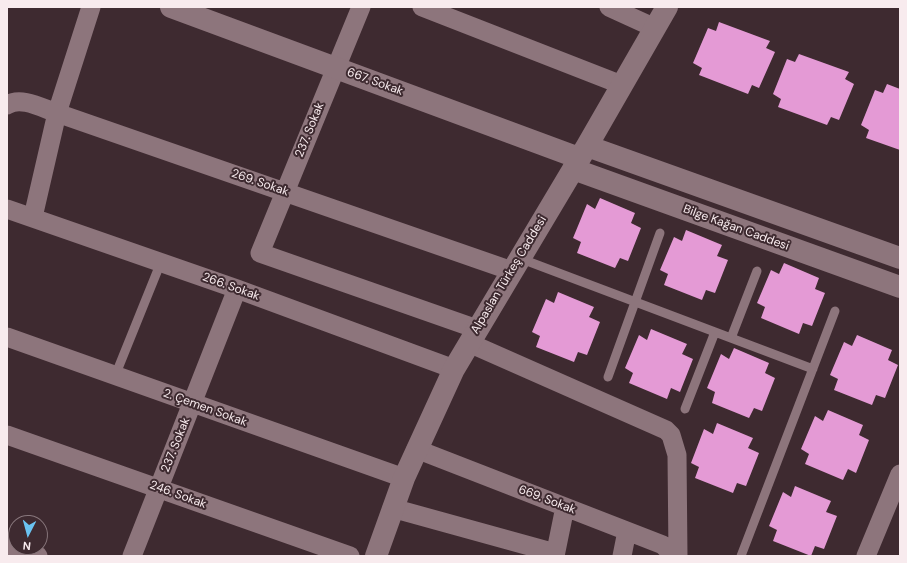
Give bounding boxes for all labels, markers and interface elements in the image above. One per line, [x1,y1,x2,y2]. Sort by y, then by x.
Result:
street label: 667. Sokak [345,65,405,99]
street label: 237. Sokak [293,101,327,159]
street label: 269. Sokak [229,166,291,200]
street label: Bilge Kağan Caddesi [681,202,791,254]
street label: Alpaslan Türkeş Caddesi [468,213,550,337]
street label: 266. Sokak [200,270,262,304]
street label: 2. Çemen Sokak [161,386,249,430]
street label: 237. Sokak [159,416,193,474]
street label: 246. Sokak [148,478,208,512]
street label: 669. Sokak [516,482,578,518]
north arrow [8,515,48,555]
text: N [22,539,32,553]

